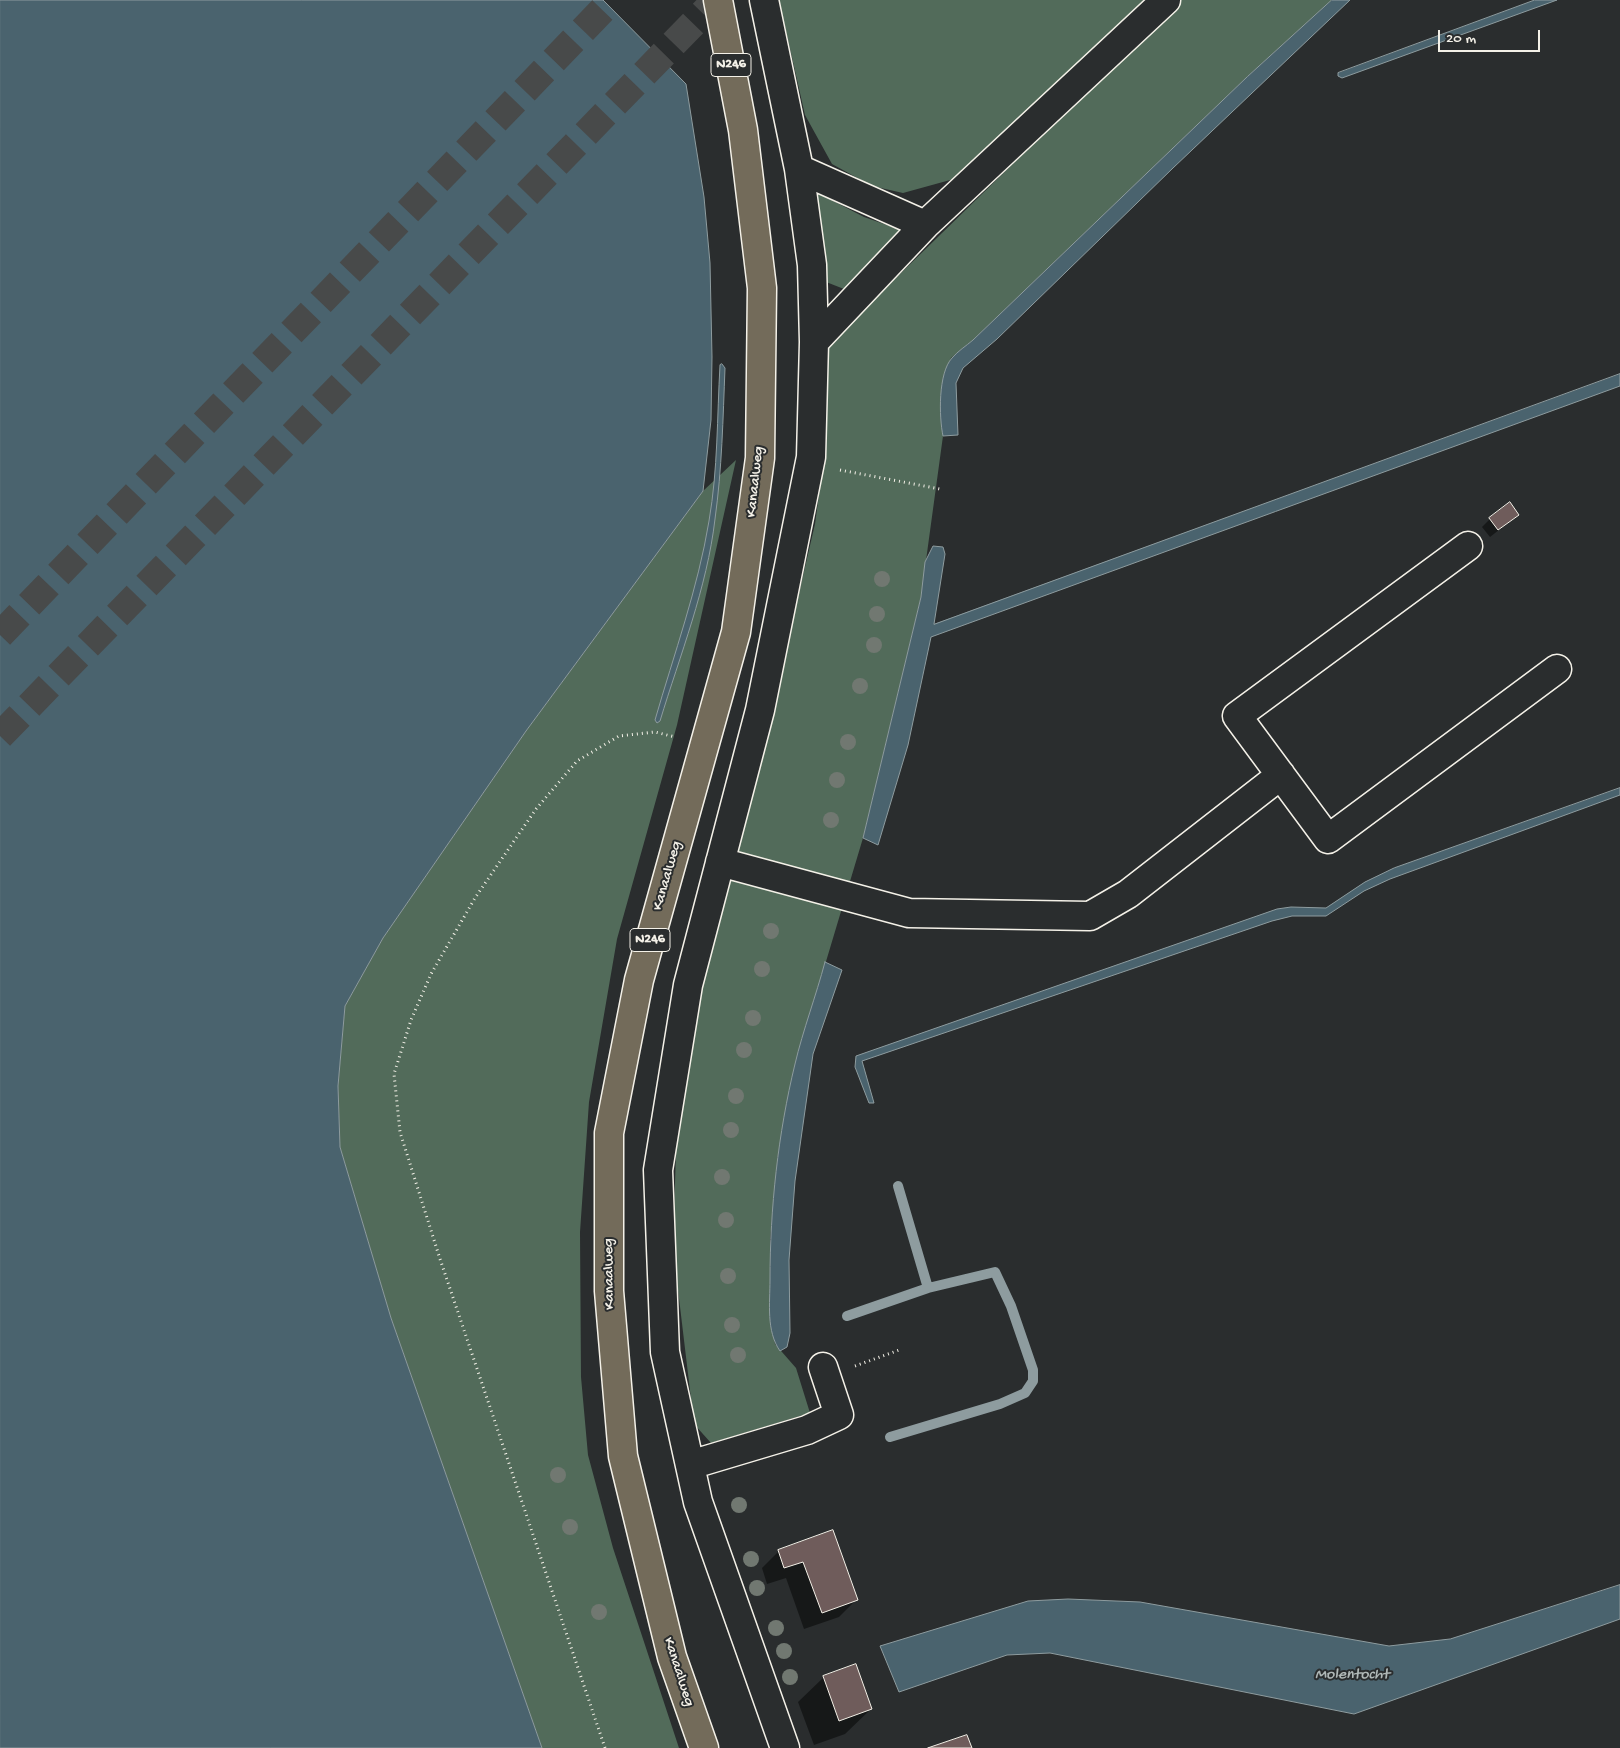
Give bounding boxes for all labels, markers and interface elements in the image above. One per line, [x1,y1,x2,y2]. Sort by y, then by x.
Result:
scale bar [1440,20,1542,52]
text: 20 m [1446,30,1476,48]
road number: N246 [711,54,751,76]
street label: Kanaalweg [743,445,769,519]
street label: Kanaalweg [649,839,687,913]
road number: N246 [630,928,670,952]
street label: Kanaalweg [600,1238,620,1310]
street label: Kanaalweg [658,1635,698,1709]
water label: Molentocht [1315,1666,1389,1686]

